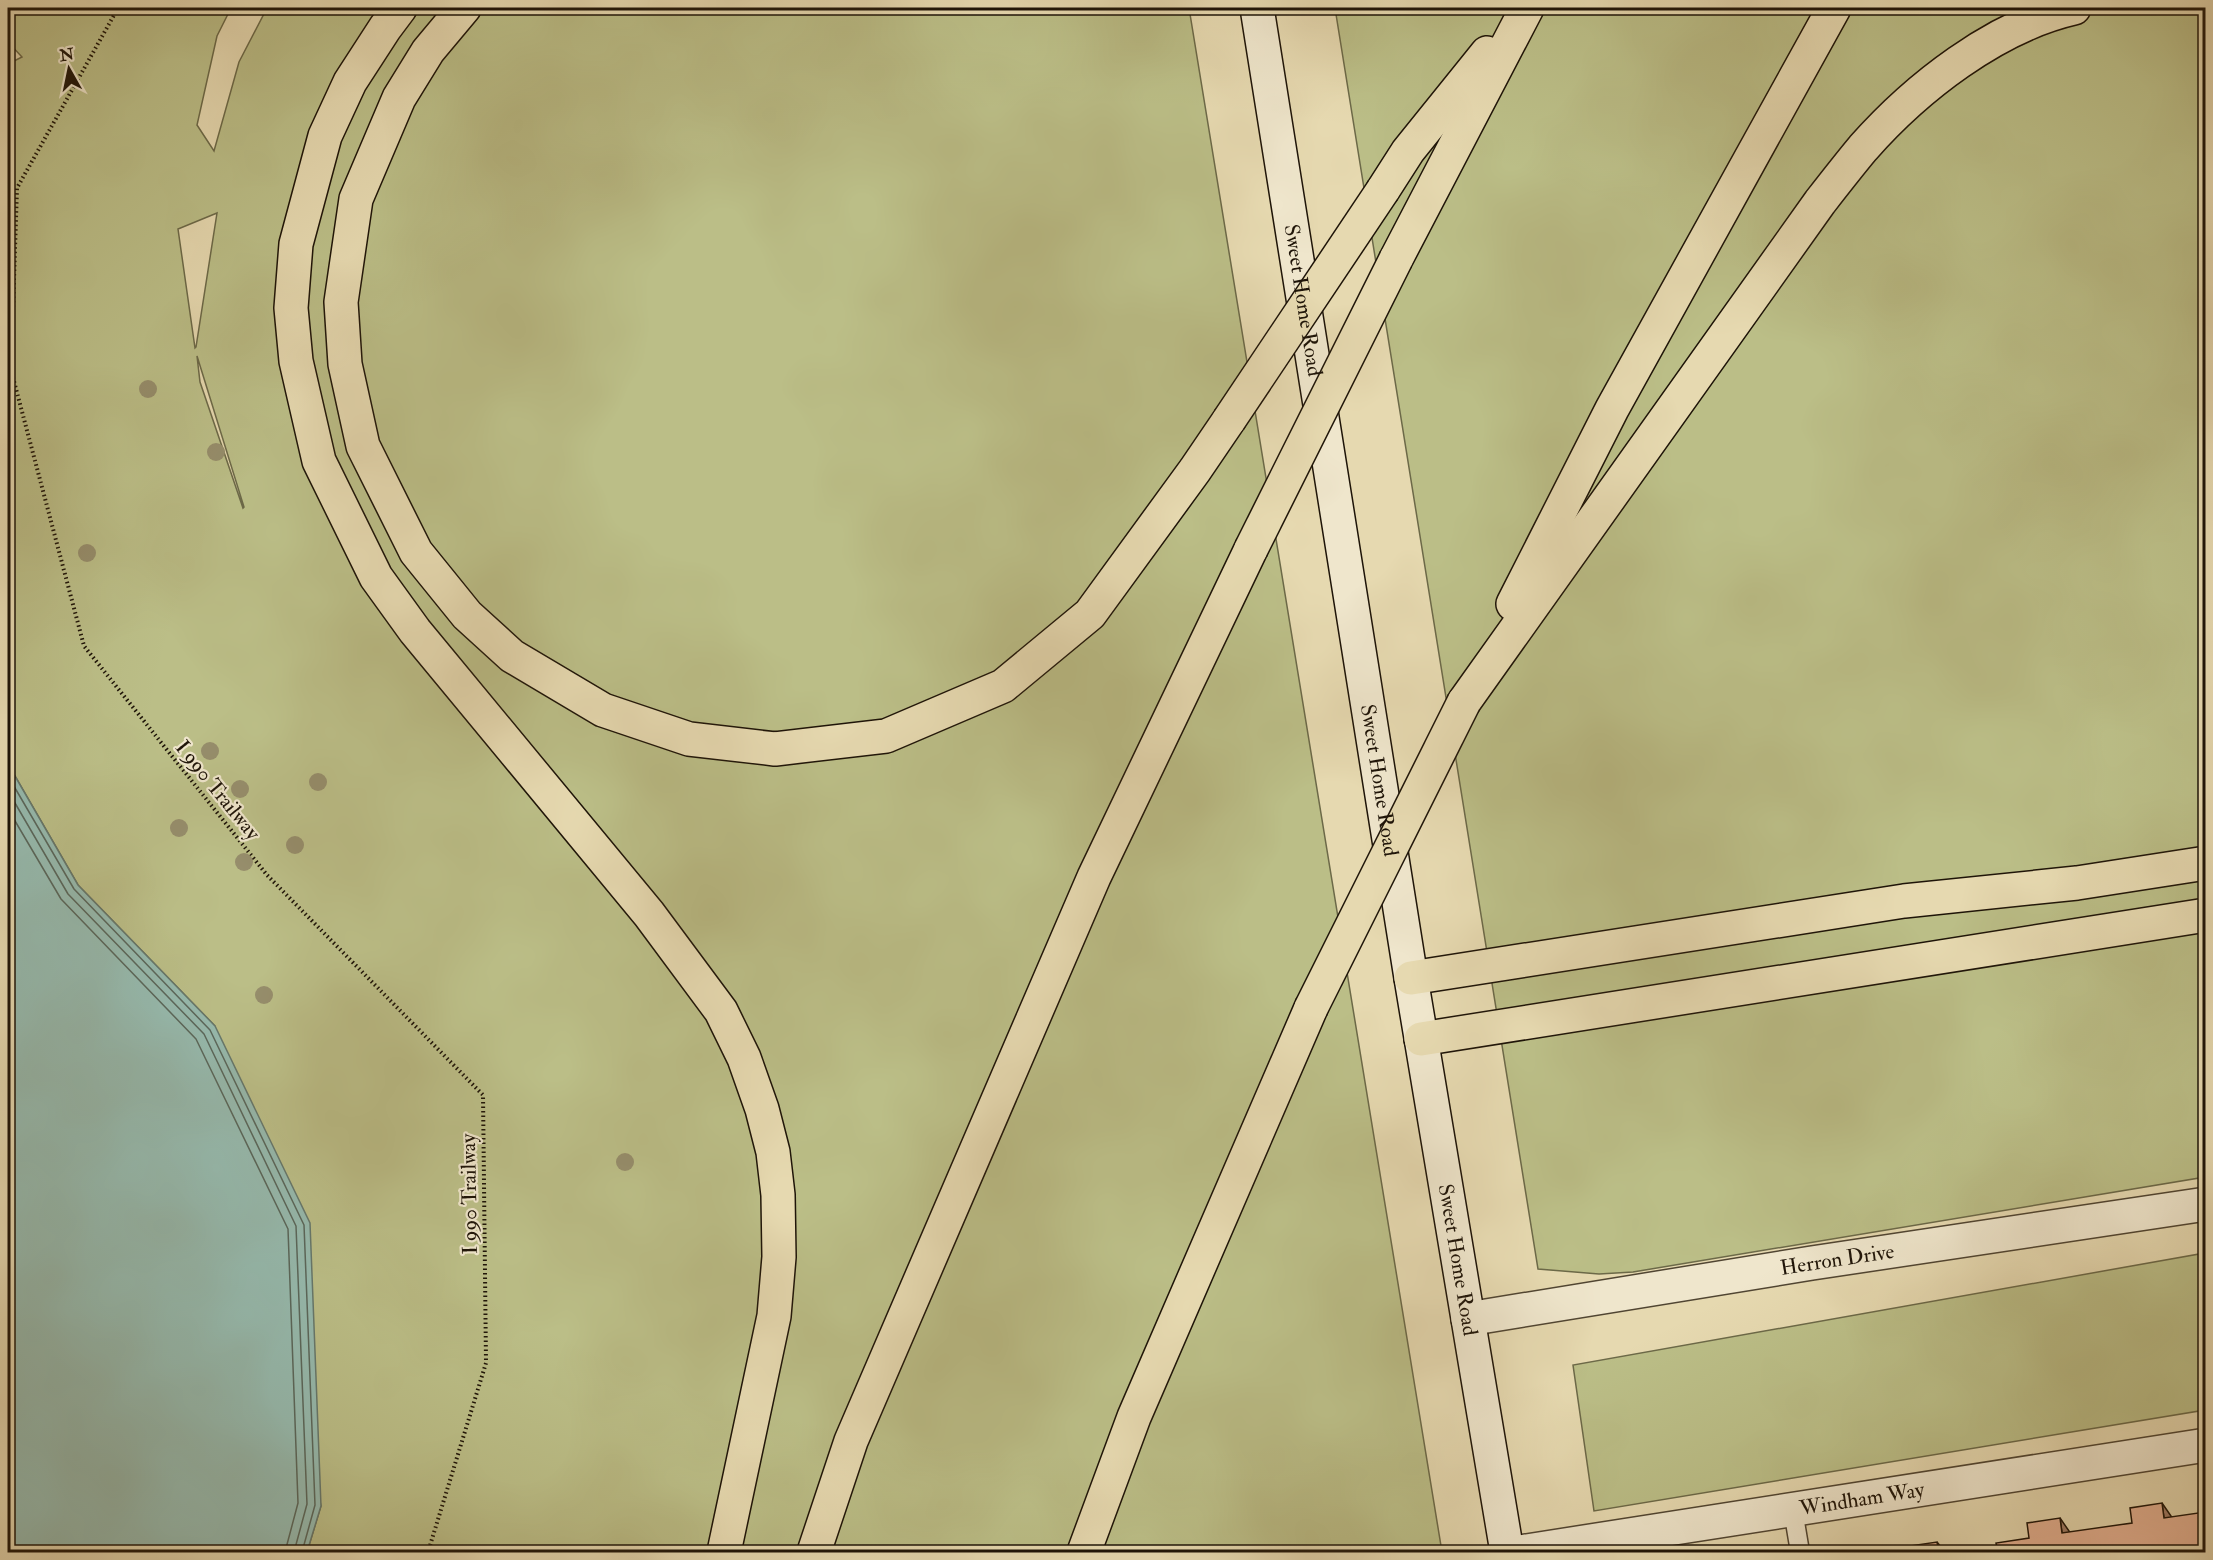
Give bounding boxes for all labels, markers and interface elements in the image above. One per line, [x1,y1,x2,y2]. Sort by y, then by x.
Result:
north arrow [39,39,99,99]
text: N [57,44,76,66]
street label: Sweet Home Road [1278,222,1328,379]
street label: Sweet Home Road [1354,702,1405,859]
street label: I 990 Trailway [169,735,267,846]
street label: I 990 Trailway [455,1133,484,1255]
street label: Sweet Home Road [1432,1182,1484,1339]
street label: Herron Drive [1778,1238,1896,1282]
street label: Windham Way [1797,1476,1927,1522]

